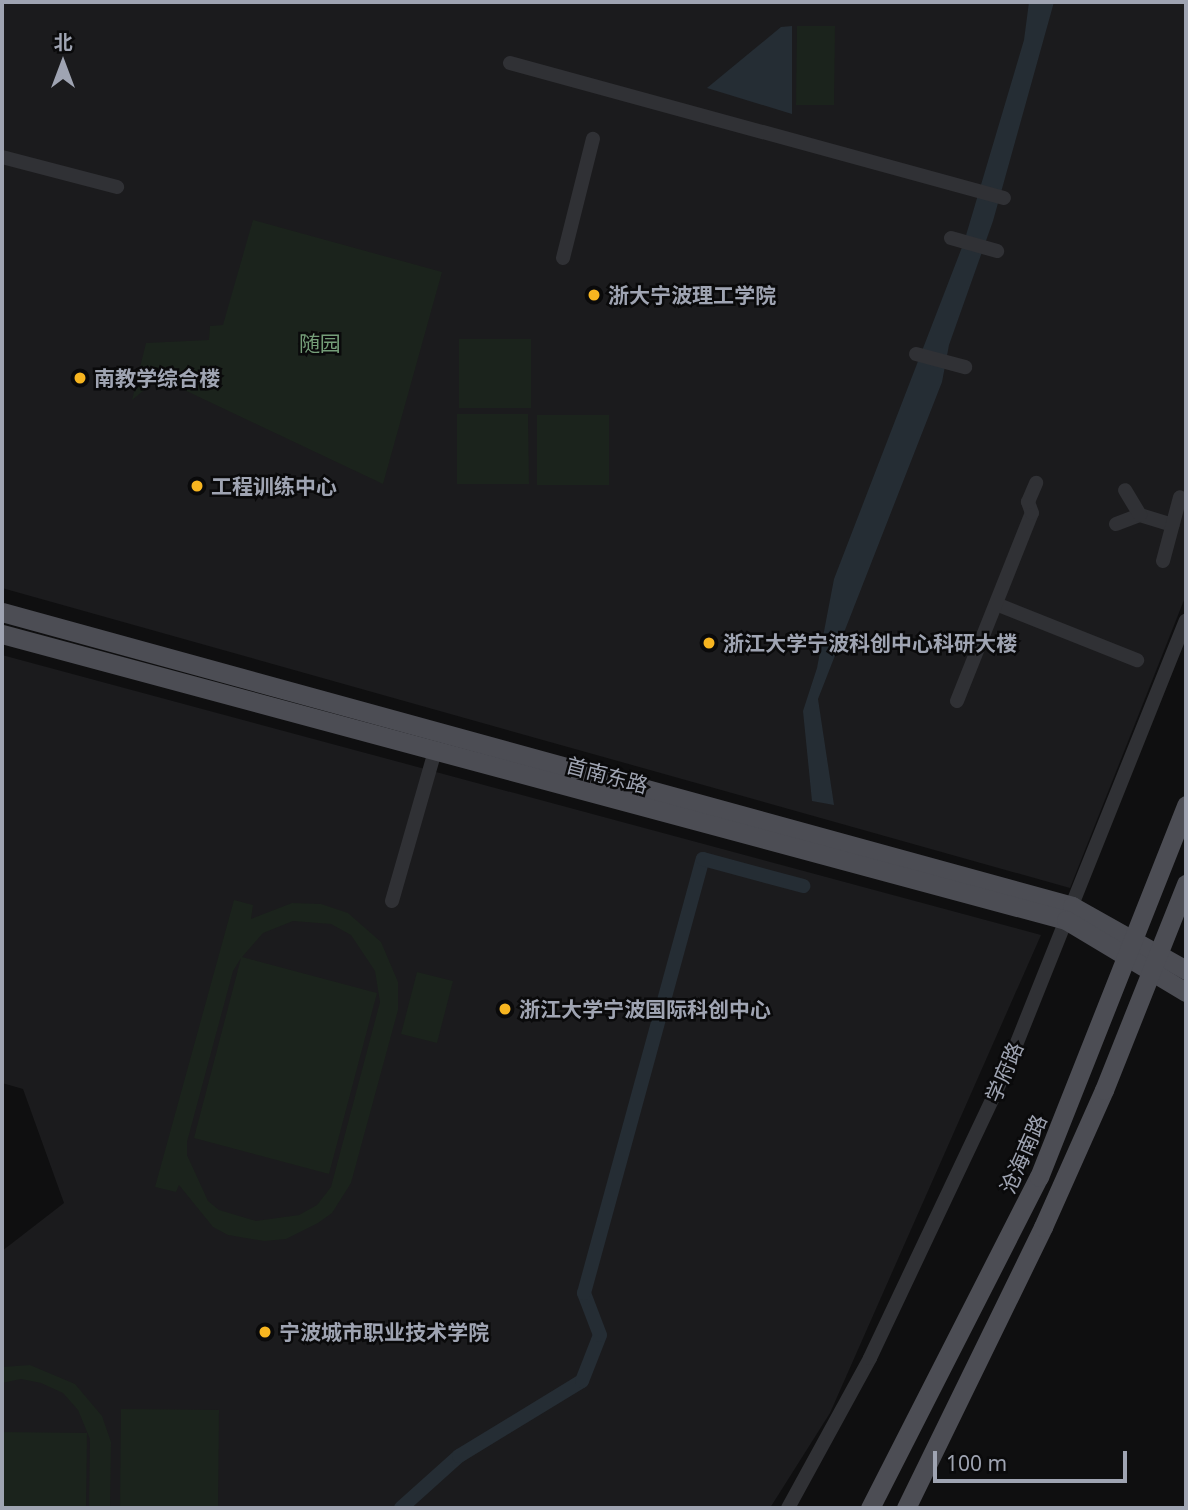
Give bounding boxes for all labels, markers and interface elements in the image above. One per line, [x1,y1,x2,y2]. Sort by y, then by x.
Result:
north arrow [28,28,98,98]
text: 北 [53,29,73,55]
place label: 浙大宁波理工学院 [608,282,776,308]
marker: 浙大宁波理工学院 [586,287,602,303]
park label: 随园 [299,330,341,356]
place label: 南教学综合楼 [94,365,220,391]
marker: 南教学综合楼 [72,370,88,386]
place label: 工程训练中心 [211,473,337,499]
marker: 工程训练中心 [189,478,205,494]
place label: 浙江大学宁波科创中心科研大楼 [723,630,1017,656]
marker: 浙江大学宁波科创中心科研大楼 [701,635,717,651]
street label: 首南东路 [563,752,651,798]
place label: 浙江大学宁波国际科创中心 [519,996,771,1022]
marker: 浙江大学宁波国际科创中心 [497,1001,513,1017]
street label: 学府路 [980,1038,1028,1106]
street label: 沧海南路 [994,1111,1052,1197]
place label: 宁波城市职业技术学院 [279,1319,489,1345]
marker: 宁波城市职业技术学院 [257,1324,273,1340]
scale bar [936,1436,1130,1480]
text: 100 m [946,1449,1007,1477]

